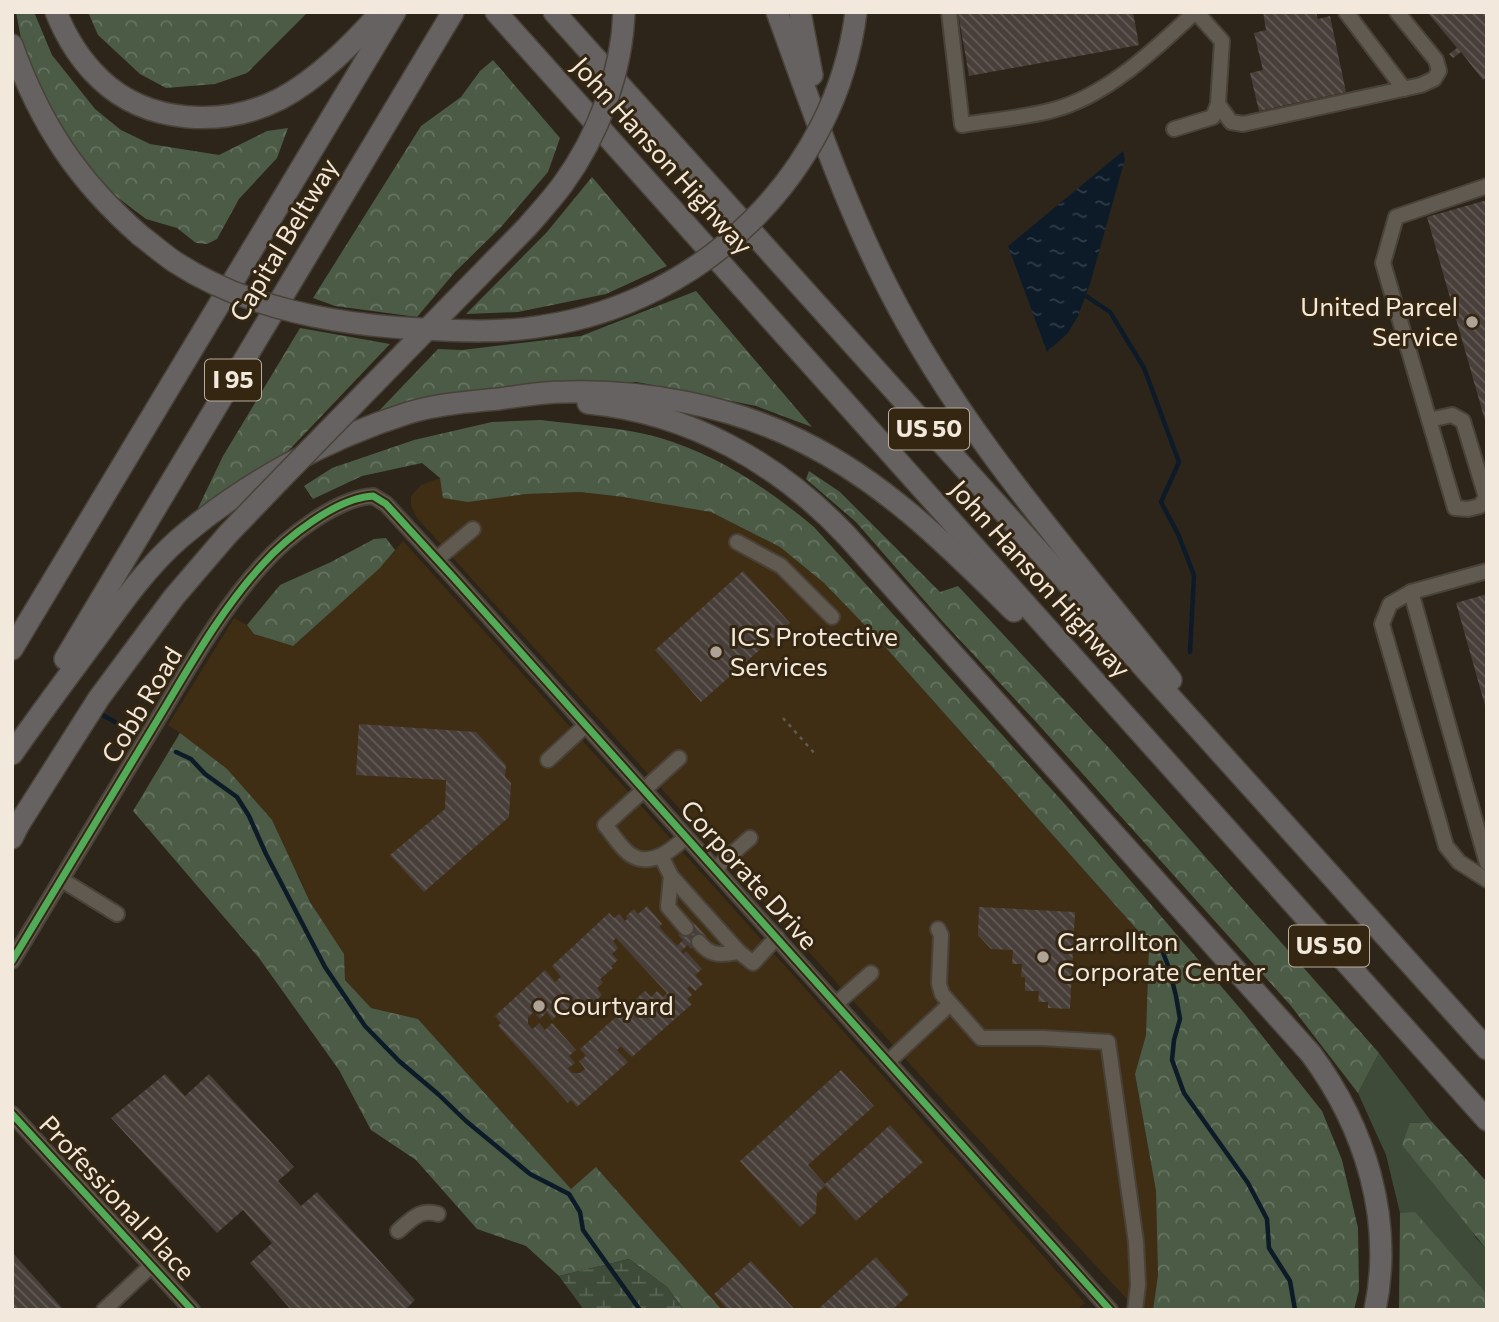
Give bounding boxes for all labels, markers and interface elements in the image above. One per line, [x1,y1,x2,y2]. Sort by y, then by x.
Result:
street label: John Hanson Highway [566,50,760,260]
street label: Capital Beltway [222,152,343,326]
place label: United Parcel Service [1300,290,1458,351]
marker: United Parcel Service [1464,314,1480,330]
road number: I 95 [205,360,261,400]
road number: US 50 [889,408,969,449]
street label: John Hanson Highway [944,473,1138,683]
place label: ICS Protective Services [730,620,898,681]
street label: Cobb Road [94,641,187,768]
marker: ICS Protective Services [708,644,724,660]
street label: Corporate Drive [675,793,825,955]
place label: Carrollton Corporate Center [1057,925,1266,986]
road number: US 50 [1289,926,1369,966]
marker: Carrollton Corporate Center [1035,949,1051,965]
place label: Courtyard [553,989,674,1020]
marker: Courtyard [531,998,547,1014]
street label: Professional Place [34,1108,202,1286]

